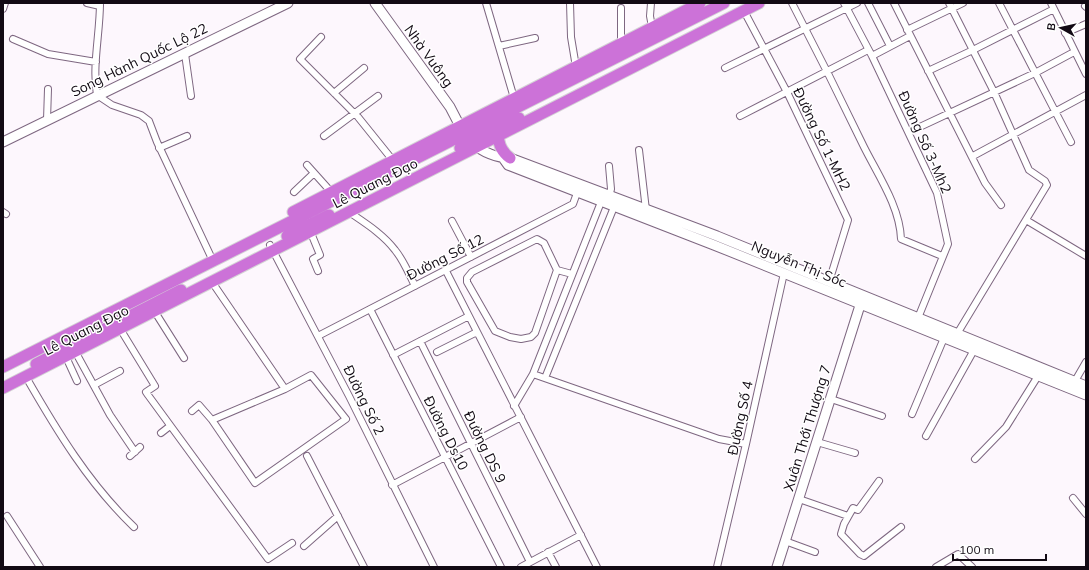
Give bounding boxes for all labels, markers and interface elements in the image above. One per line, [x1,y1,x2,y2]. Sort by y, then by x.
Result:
north arrow [1041,8,1081,48]
street label: Song Hành Quốc Lộ 22 [68,19,210,101]
street label: Nhà Vuông [400,21,458,91]
text: B [1044,21,1059,31]
street label: Đường Số 1-MH2 [789,84,855,194]
street label: Đường Số 3-Mh2 [894,88,956,196]
street label: Lê Quang Đạo [329,154,421,212]
street label: Đường Số 12 [403,230,487,284]
street label: Nguyễn Thị Sóc [749,237,849,291]
street label: Lê Quang Đạo [40,301,132,359]
street label: Đường Số 2 [339,362,389,438]
street label: Xuân Thới Thượng 7 [779,363,835,493]
street label: Đường Số 4 [723,379,757,457]
street label: Đường Ds10 [420,393,472,473]
street label: Đường DS 9 [460,408,510,486]
scale bar [953,536,1046,562]
text: 100 m [959,542,994,557]

